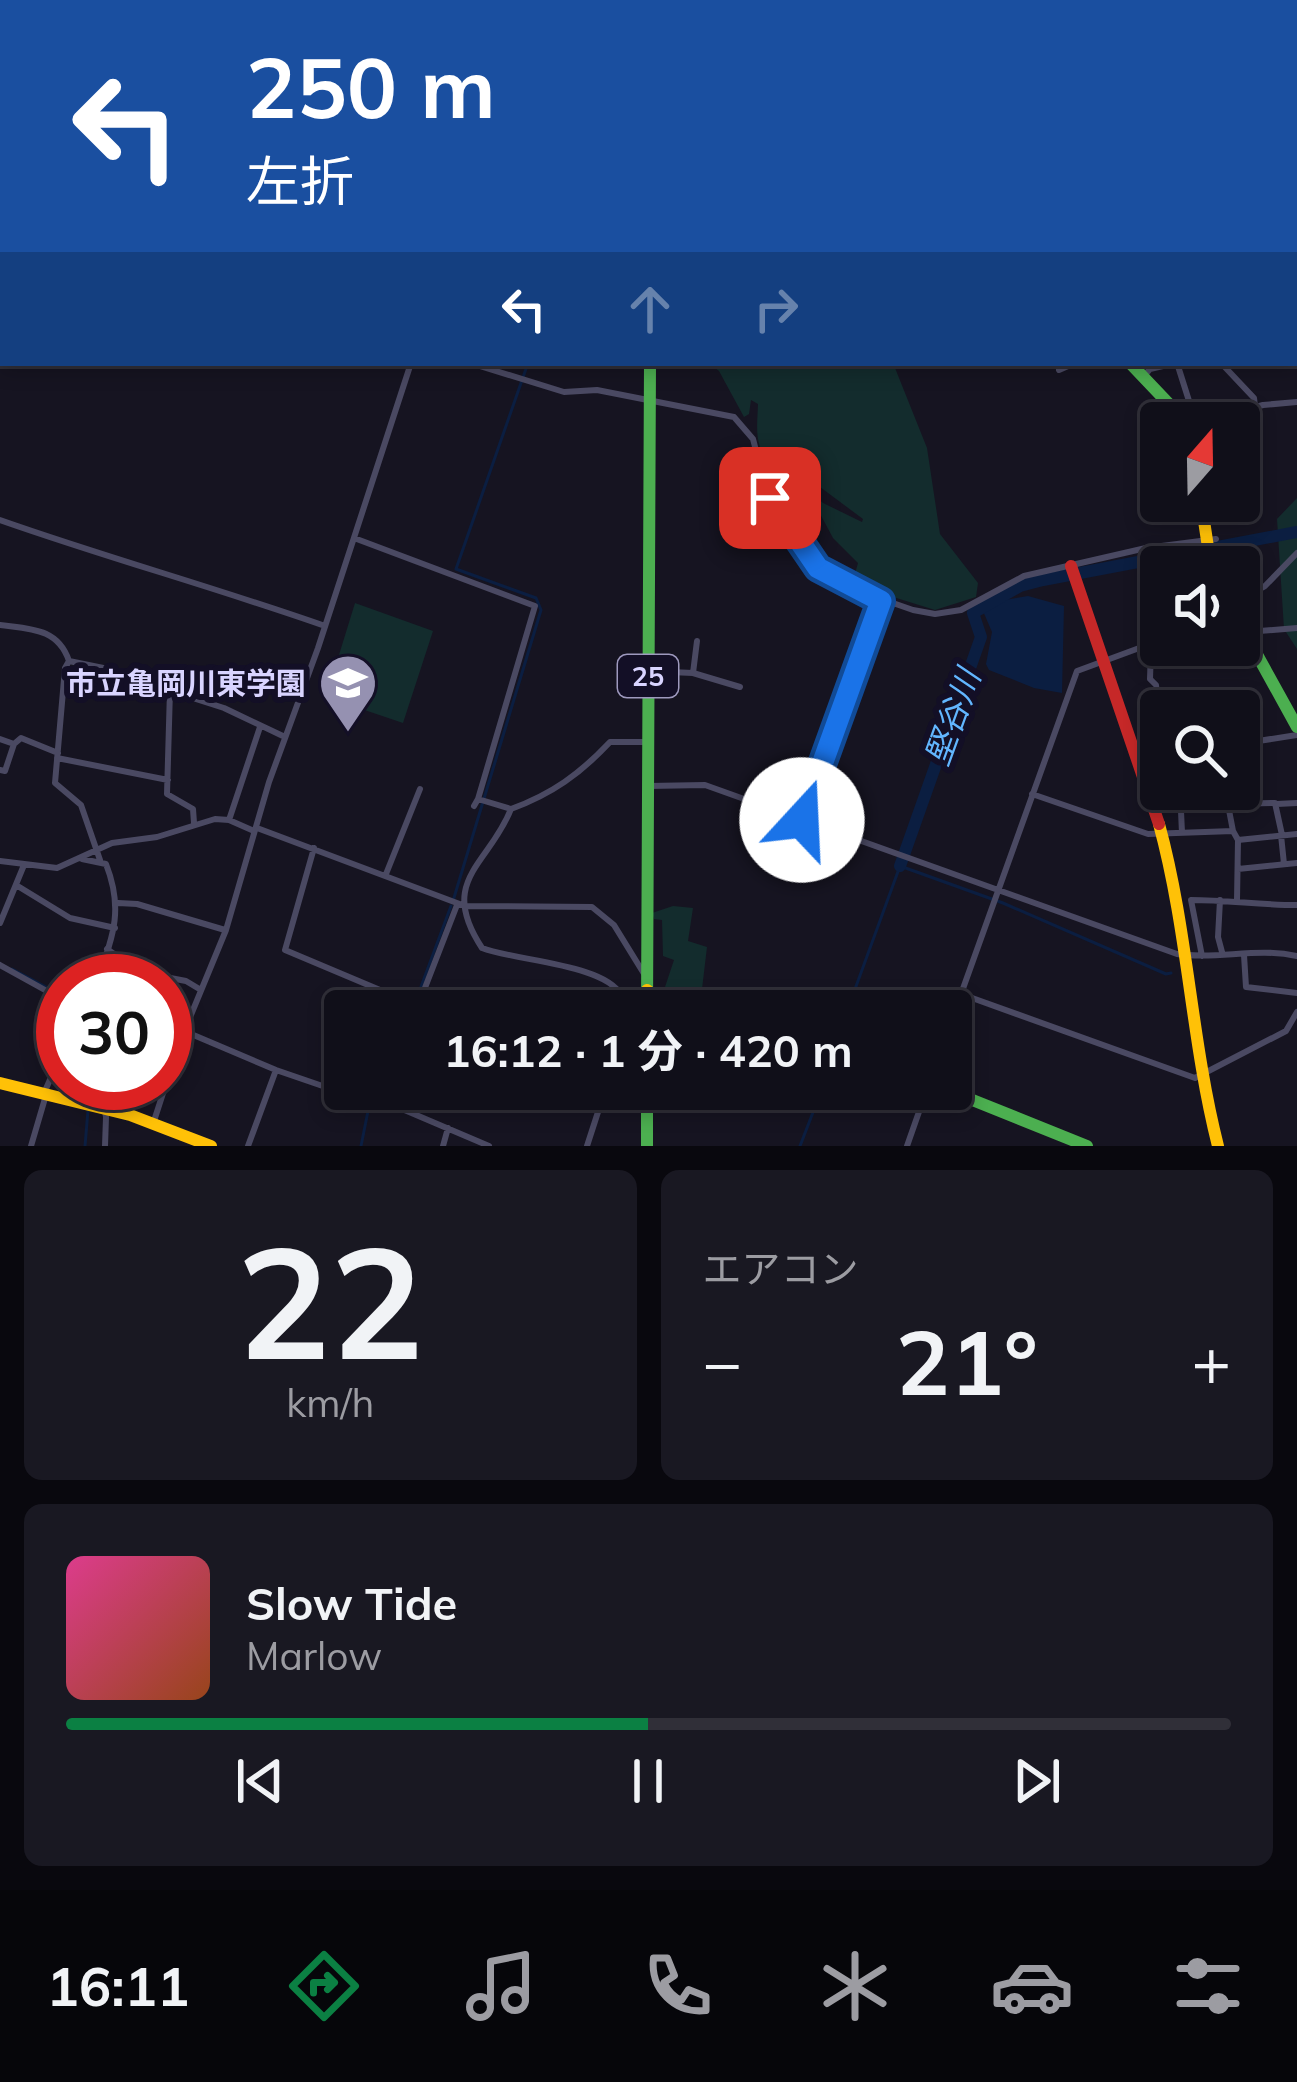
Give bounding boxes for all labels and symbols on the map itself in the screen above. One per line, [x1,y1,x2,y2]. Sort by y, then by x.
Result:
north arrow [1140,402,1260,522]
pin [719,447,821,549]
school or university icon: 市立亀岡川東学園 [317,652,379,734]
road number: 25 [618,655,678,697]
water label: 堅谷川 [916,661,989,771]
place label: 市立亀岡川東学園 [66,664,306,702]
position arrow [739,757,865,883]
speed limit sign: 30 [36,954,192,1110]

